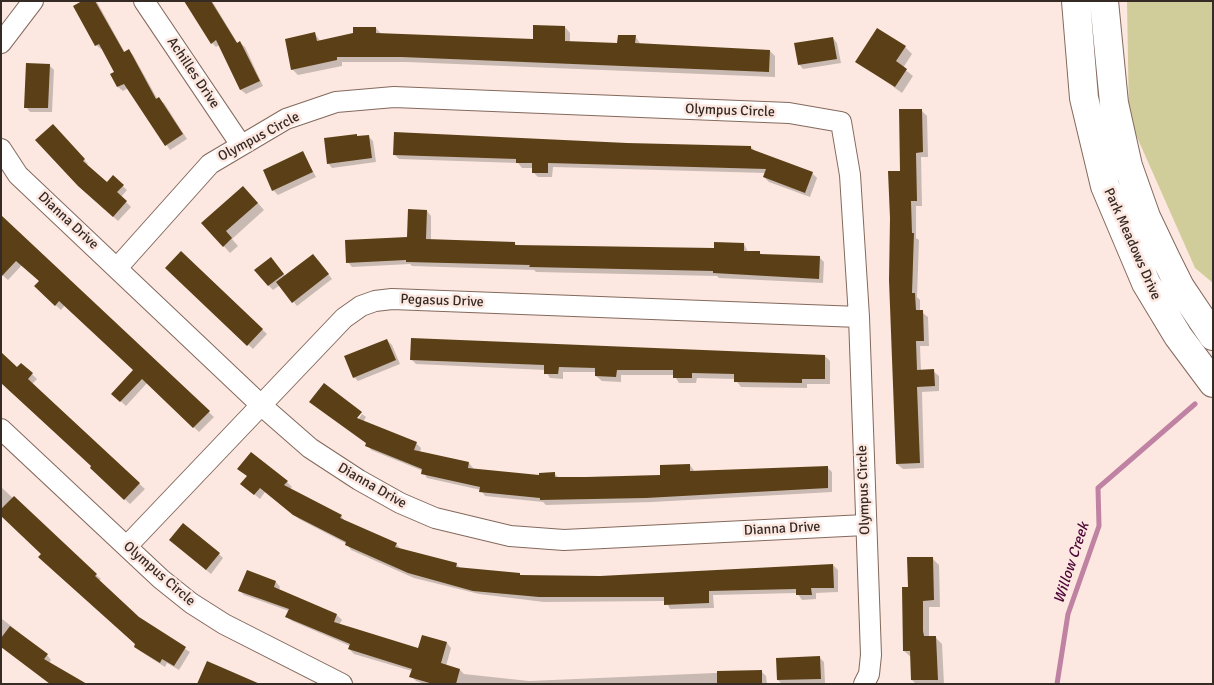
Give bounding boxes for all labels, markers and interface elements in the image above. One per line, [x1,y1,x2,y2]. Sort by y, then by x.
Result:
street label: Achilles Drive [163,34,223,112]
street label: Olympus Circle [685,101,775,121]
street label: Olympus Circle [215,108,303,166]
street label: Park Meadows Drive [1100,186,1164,302]
street label: Dianna Drive [34,189,102,253]
street label: Pegasus Drive [400,291,484,311]
street label: Olympus Circle [854,445,874,535]
street label: Dianna Drive [335,460,409,512]
street label: Dianna Drive [743,519,821,539]
water label: Willow Creek [1050,520,1094,606]
street label: Olympus Circle [120,538,198,610]

